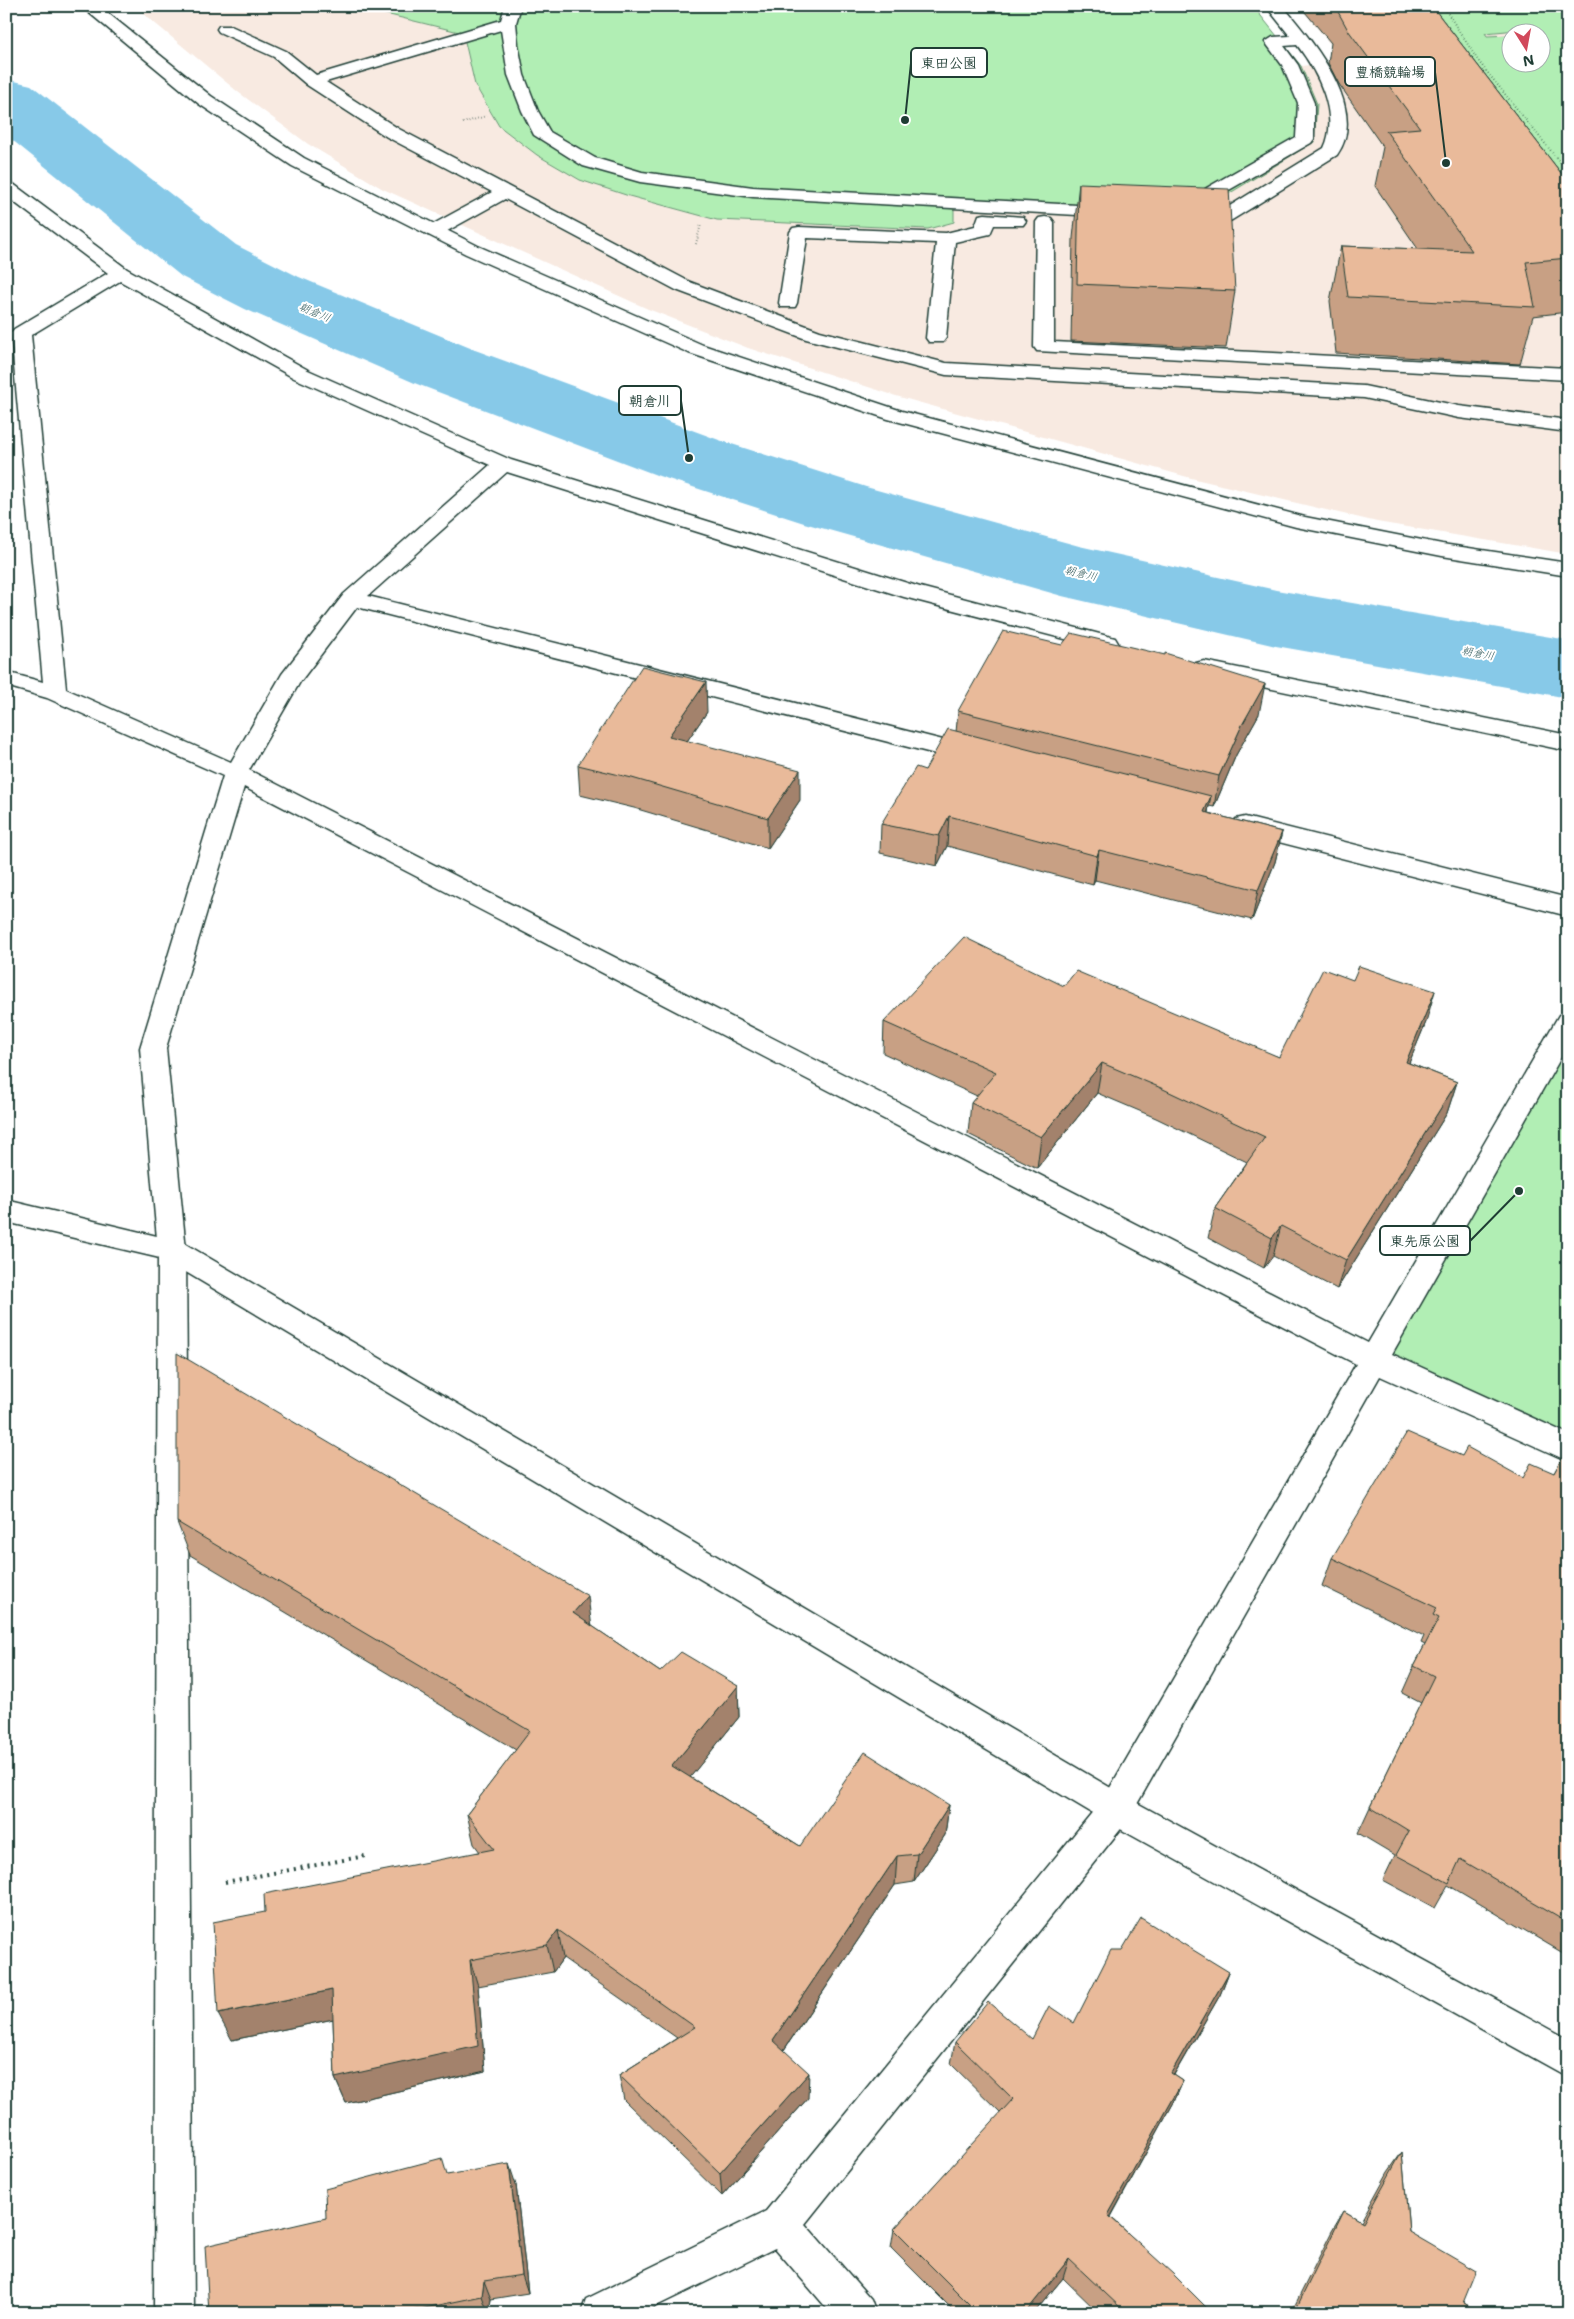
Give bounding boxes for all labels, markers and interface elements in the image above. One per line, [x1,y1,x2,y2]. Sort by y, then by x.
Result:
north arrow [1502,22,1552,72]
callout: 東田公園 [911,48,987,77]
text: N [1521,51,1536,71]
text: 東田公園 [921,54,977,72]
callout: 豊橋競輪場 [1345,57,1435,86]
text: 豊橋競輪場 [1355,63,1425,81]
water label: 朝倉川 [297,299,333,326]
callout: 朝倉川 [619,386,681,415]
text: 朝倉川 [629,392,671,410]
water label: 朝倉川 [1063,562,1099,585]
water label: 朝倉川 [1460,643,1495,664]
callout: 東先原公園 [1380,1226,1470,1255]
text: 東先原公園 [1390,1232,1460,1250]

